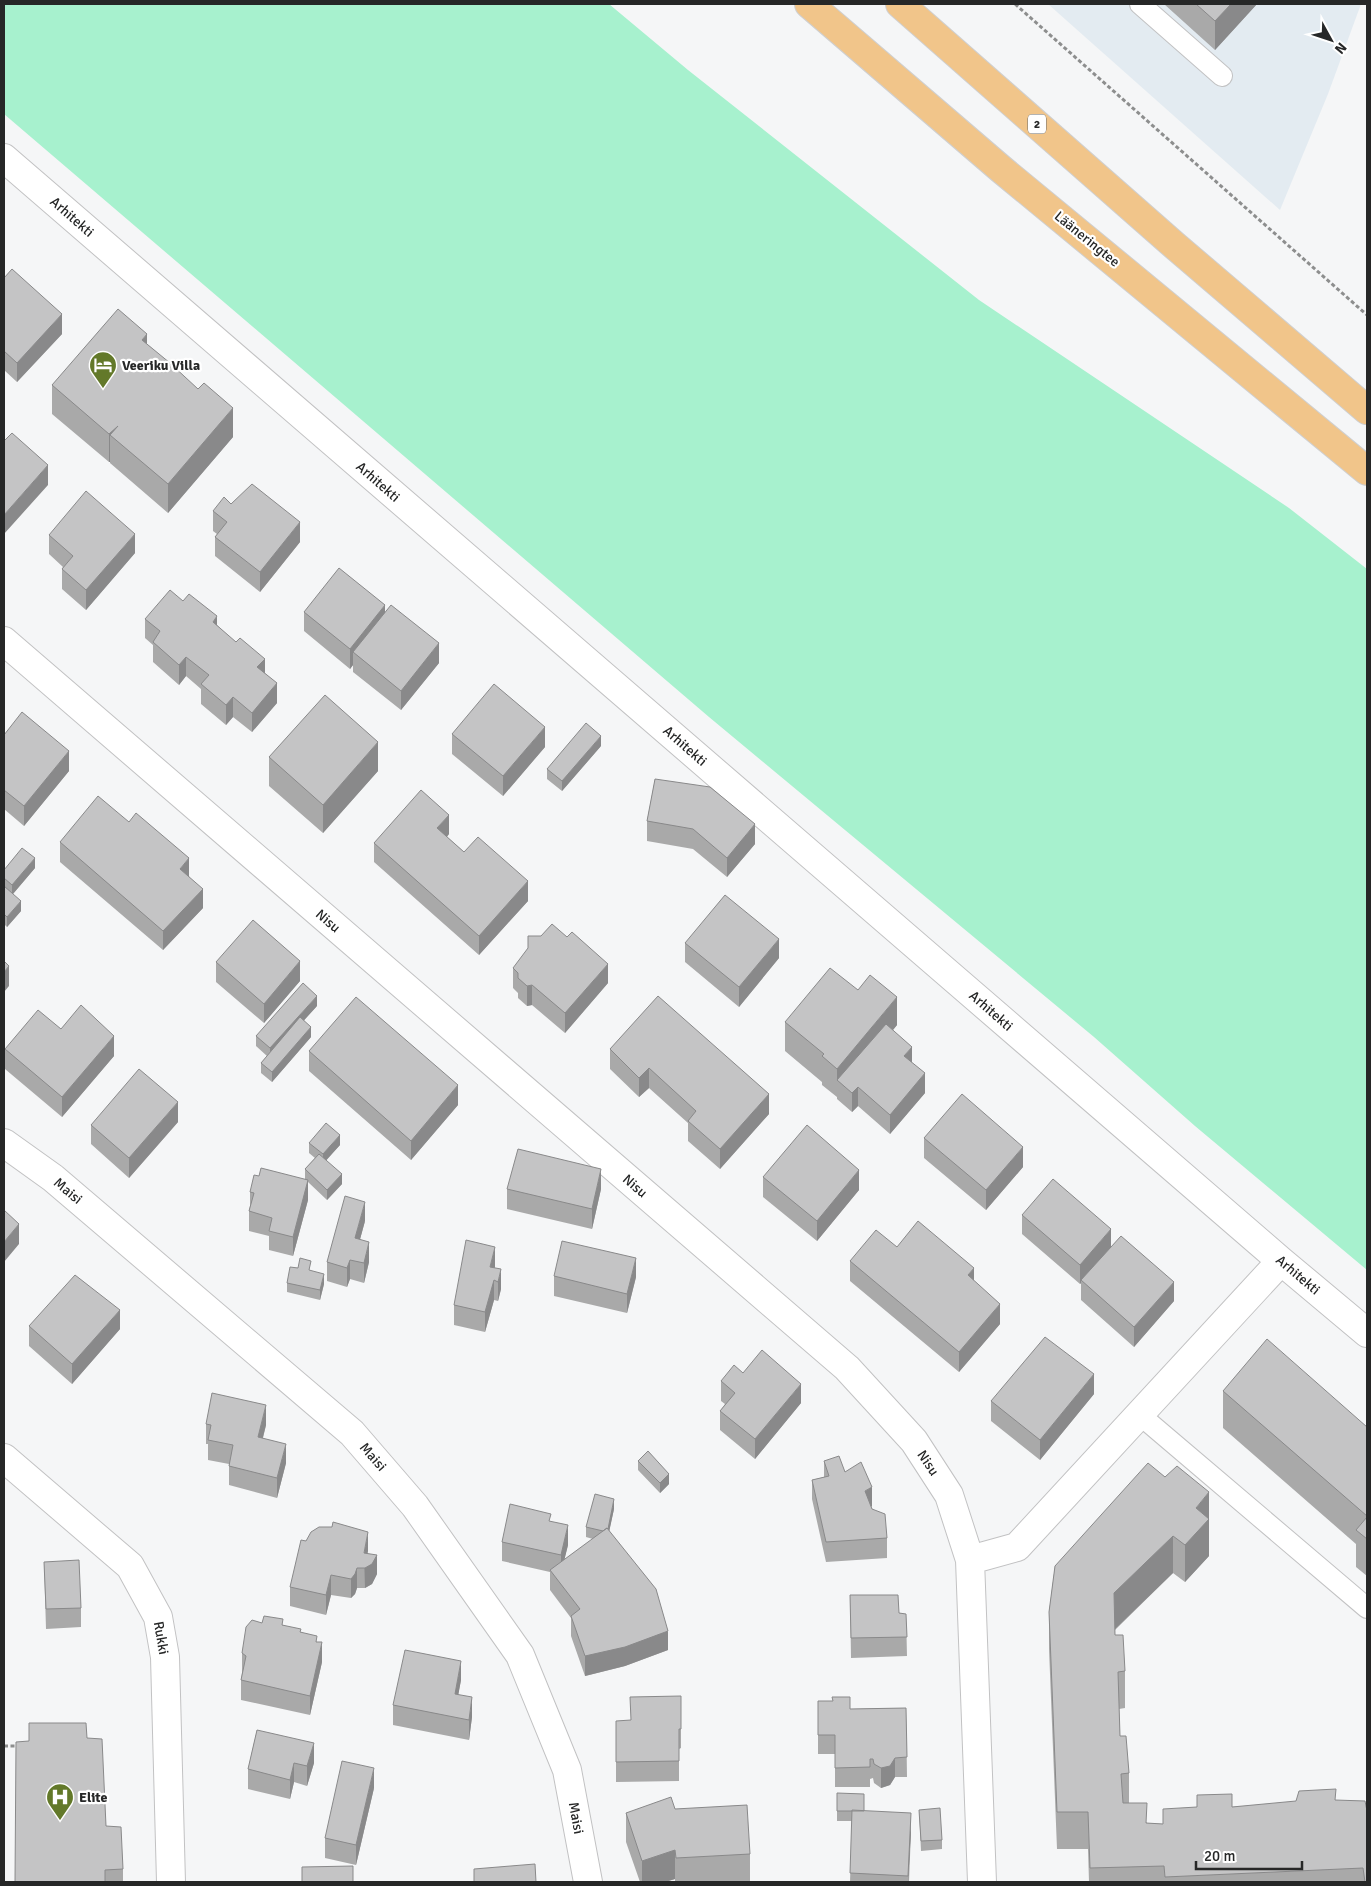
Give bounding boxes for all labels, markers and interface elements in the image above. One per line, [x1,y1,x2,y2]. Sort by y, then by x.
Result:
north arrow [1306,15,1356,65]
text: N [1331,39,1350,57]
road number: 2 [1028,115,1046,134]
street label: Arhitekti [47,193,97,241]
street label: Lääneringtee [1051,208,1123,270]
hotel icon: Veeriku Villa [88,350,118,389]
place label: Veeriku Villa [122,357,200,374]
street label: Arhitekti [353,458,403,506]
street label: Arhitekti [660,722,710,770]
street label: Nisu [312,906,344,936]
street label: Arhitekti [966,987,1016,1035]
street label: Nisu [619,1171,651,1201]
street label: Maisi [50,1174,86,1208]
street label: Arhitekti [1272,1252,1324,1298]
street label: Maisi [356,1439,390,1475]
street label: Nisu [913,1447,943,1479]
street label: Rukki [150,1620,172,1656]
hospital icon: Elite [45,1782,75,1821]
place label: Elite [79,1789,107,1806]
street label: Maisi [565,1801,587,1835]
scale bar [1196,1838,1302,1870]
text: 20 m [1204,1847,1235,1865]

